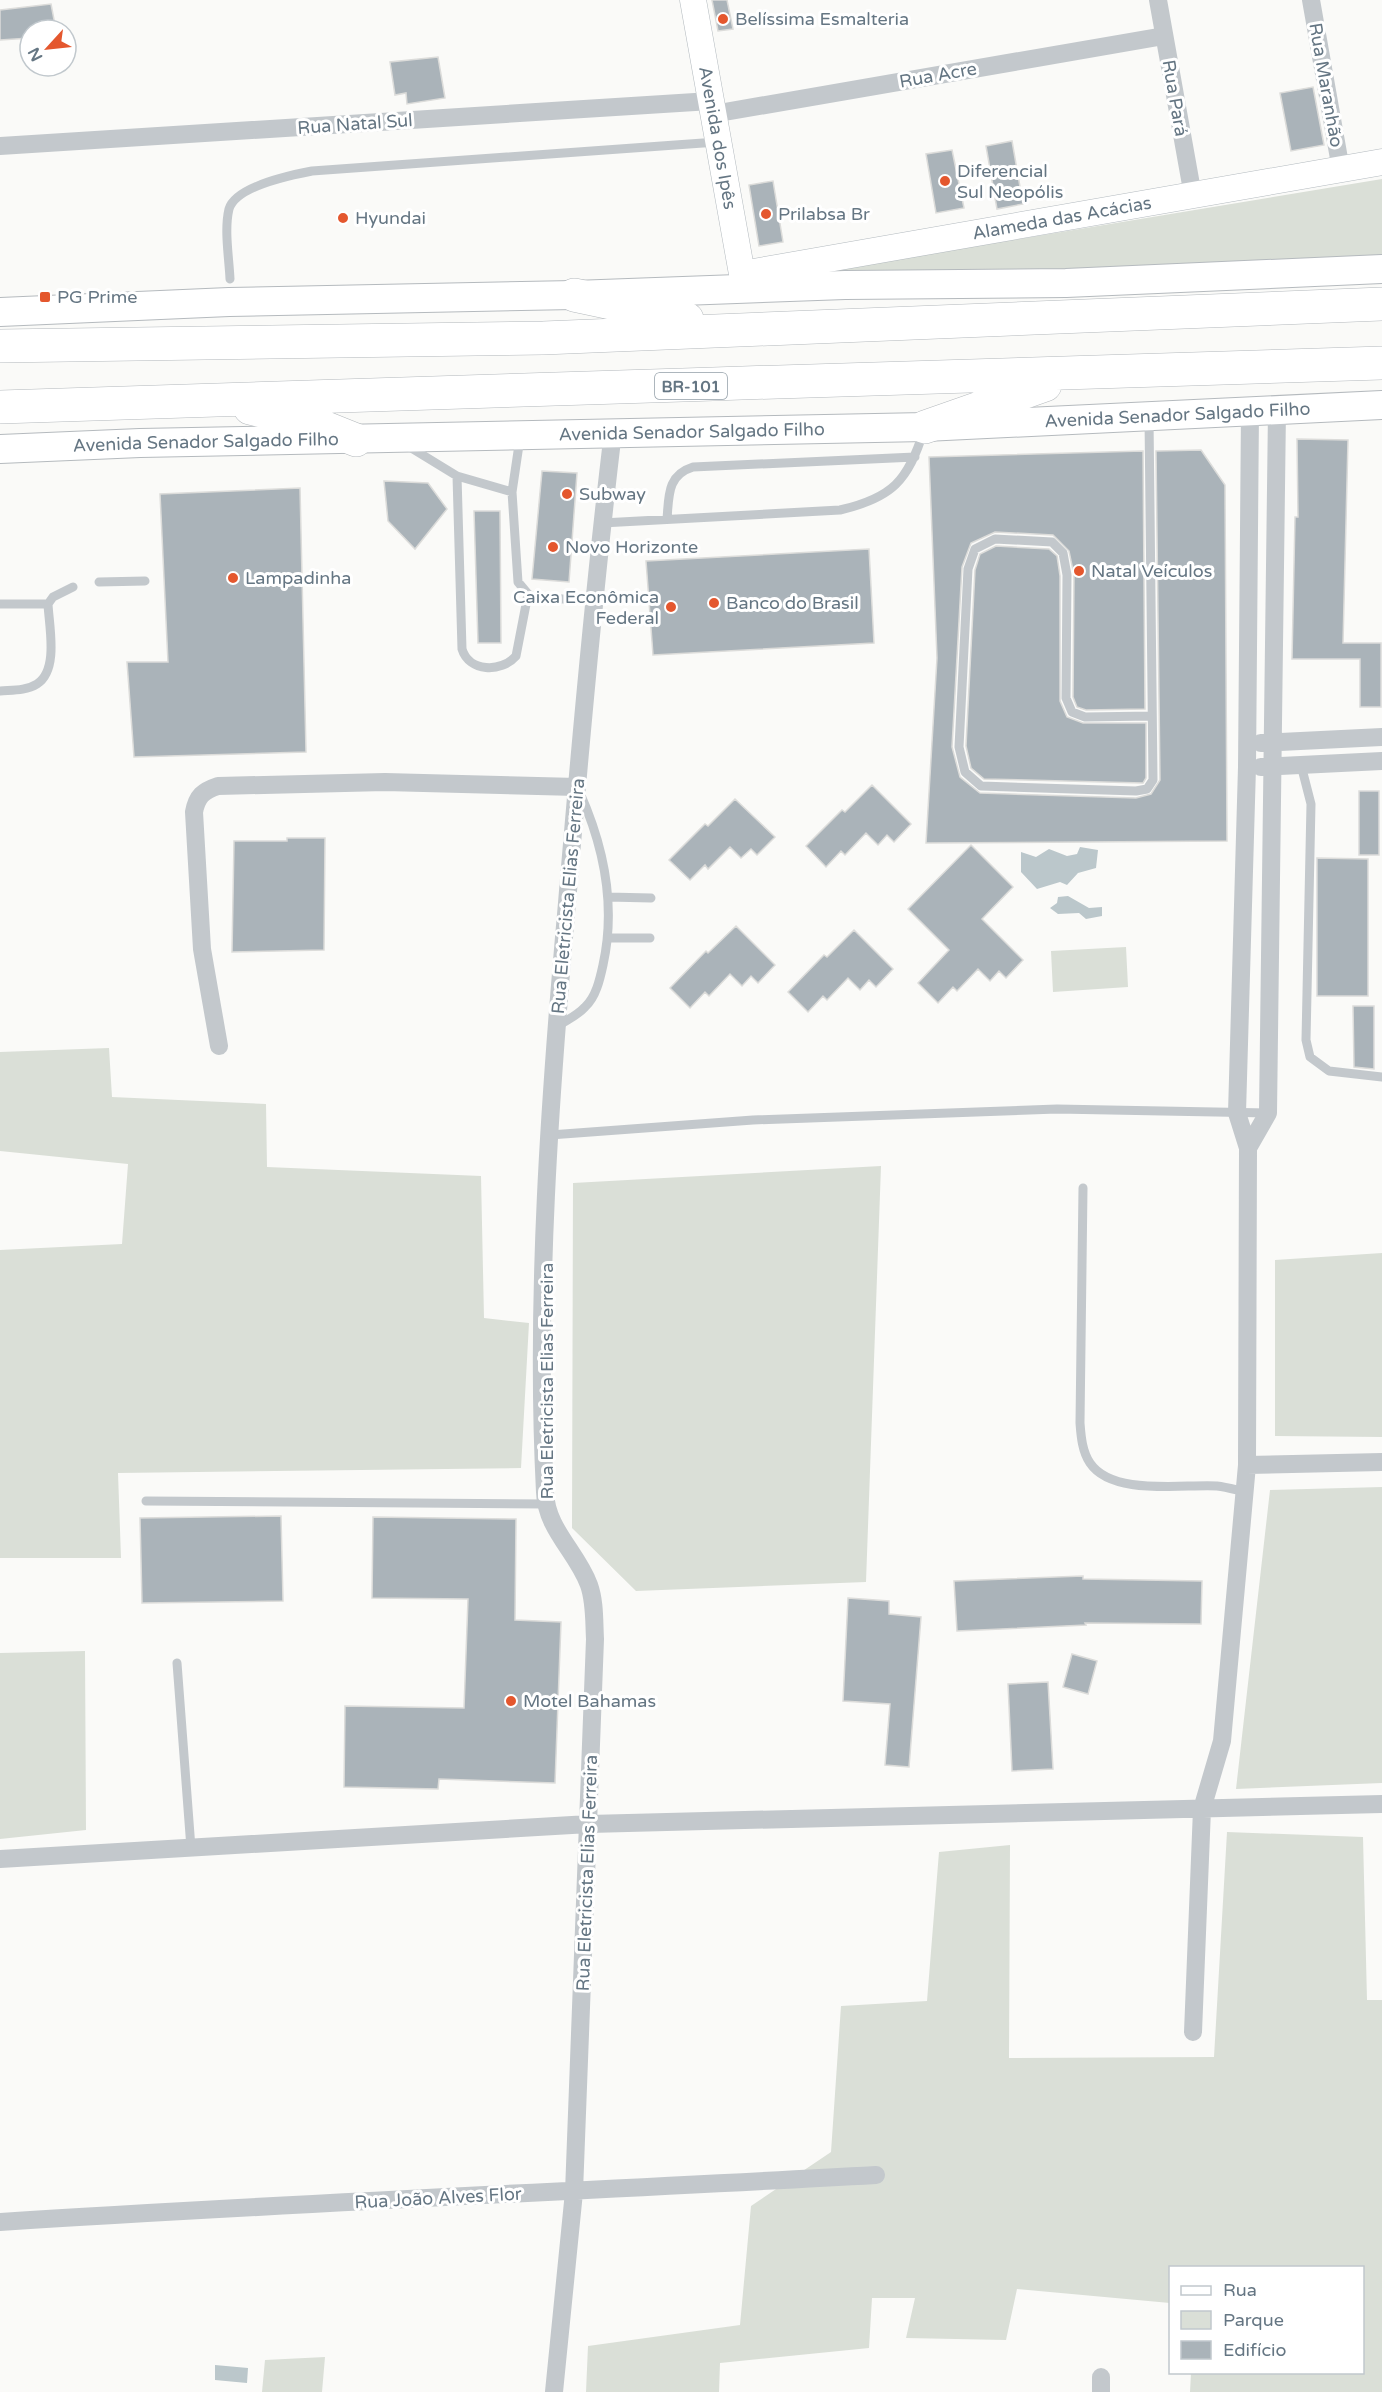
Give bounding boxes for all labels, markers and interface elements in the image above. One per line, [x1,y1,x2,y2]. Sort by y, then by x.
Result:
place label: Belíssima Esmalteria [735,8,909,30]
marker: Belíssima Esmalteria [716,12,730,26]
north arrow [18,18,78,78]
street label: Rua Maranhão [1304,21,1348,149]
text: N [24,44,47,65]
street label: Rua Acre [898,57,978,93]
street label: Rua Pará [1157,58,1193,138]
street label: Avenida dos Ipês [694,65,741,211]
street label: Rua Natal Sul [297,109,413,139]
place label: Diferencial Sul Neopólis [957,160,1063,203]
marker: Diferencial Sul Neopólis [938,174,952,188]
street label: Alameda das Acácias [971,192,1153,245]
place label: Prilabsa Br [778,203,870,225]
place label: Hyundai [355,207,426,229]
marker: Prilabsa Br [759,207,773,221]
marker: Hyundai [336,211,350,225]
place label: PG Prime [57,286,137,308]
marker: PG Prime [38,290,52,304]
road number: BR-101 [655,373,727,399]
street label: Avenida Senador Salgado Filho [1044,397,1311,432]
street label: Avenida Senador Salgado Filho [558,418,825,445]
street label: Avenida Senador Salgado Filho [72,428,339,457]
place label: Subway [579,483,646,505]
marker: Subway [560,487,574,501]
place label: Novo Horizonte [565,536,698,558]
marker: Novo Horizonte [546,540,560,554]
place label: Natal Veículos [1091,560,1212,582]
marker: Natal Veículos [1072,564,1086,578]
place label: Lampadinha [245,567,351,589]
marker: Lampadinha [226,571,240,585]
place label: Caixa Econômica Federal [513,586,659,629]
place label: Banco do Brasil [726,592,859,614]
marker: Banco do Brasil [707,596,721,610]
marker: Caixa Econômica Federal [664,600,678,614]
street label: Rua Eletricista Elias Ferreira [547,777,589,1015]
street label: Rua Eletricista Elias Ferreira [536,1263,558,1499]
place label: Motel Bahamas [523,1690,656,1712]
marker: Motel Bahamas [504,1694,518,1708]
street label: Rua Eletricista Elias Ferreira [572,1754,602,1992]
street label: Rua João Alves Flor [354,2183,522,2213]
legend [1169,2266,1364,2374]
text: Rua [1223,2279,1257,2301]
text: Parque [1223,2309,1284,2331]
text: Edifício [1223,2339,1287,2361]

